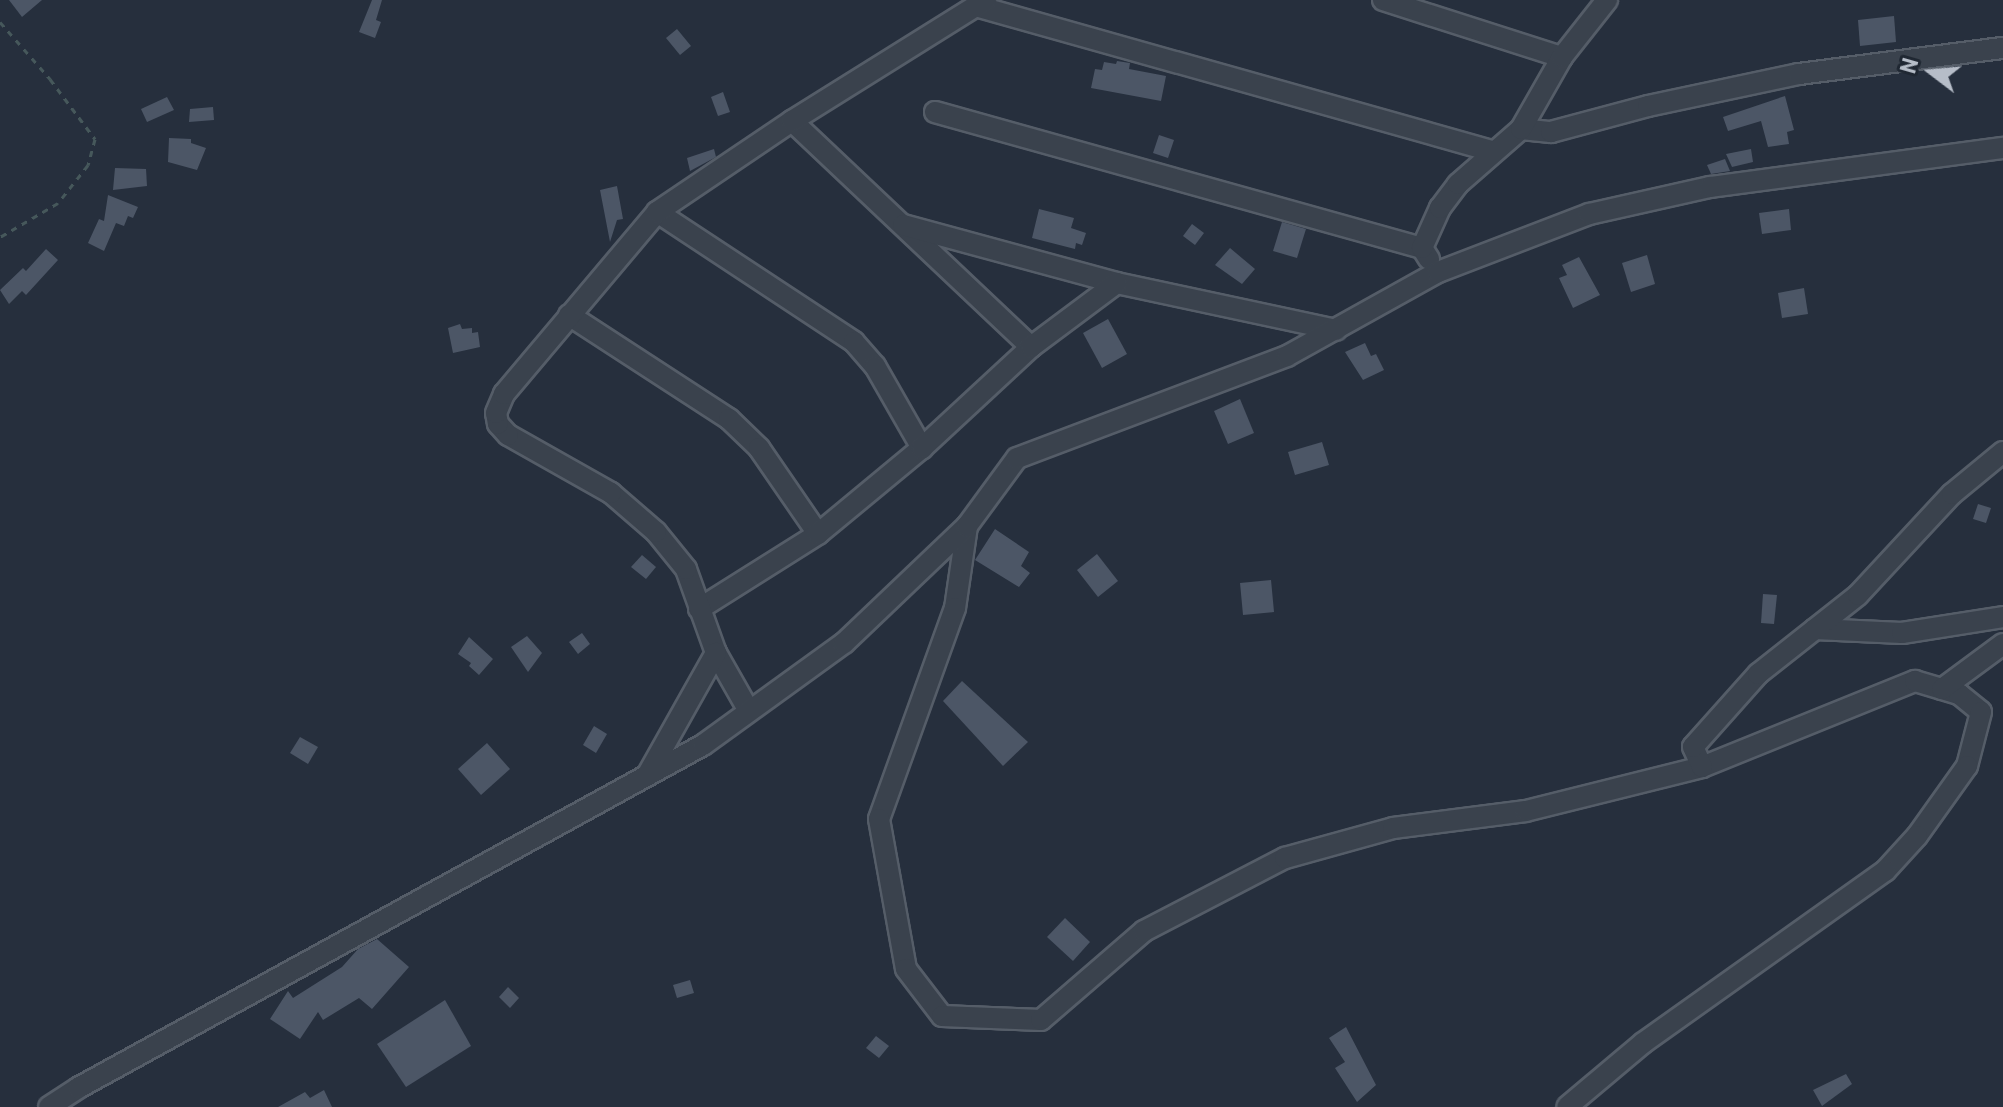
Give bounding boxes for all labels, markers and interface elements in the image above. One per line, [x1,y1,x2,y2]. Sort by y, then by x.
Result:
north arrow [1891,32,1971,112]
text: N [1893,55,1922,76]

